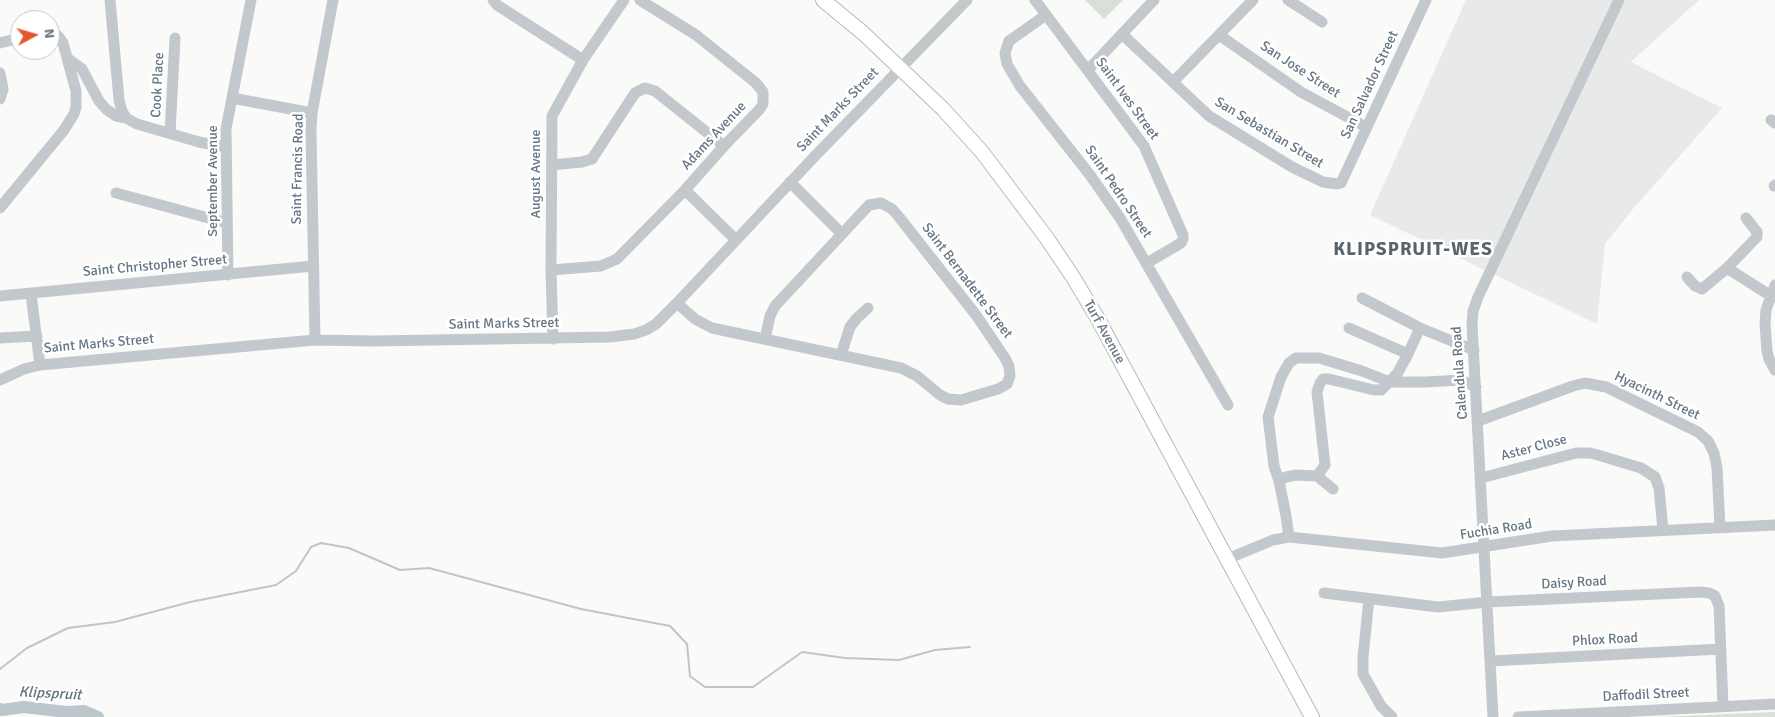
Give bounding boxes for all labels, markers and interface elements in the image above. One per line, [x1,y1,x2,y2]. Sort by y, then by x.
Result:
north arrow [10,10,60,60]
text: N [40,28,58,39]
street label: San Salvador Street [1338,28,1402,142]
street label: San Jose Street [1257,38,1343,102]
street label: Cook Place [148,52,168,118]
street label: Saint Ives Street [1092,55,1162,143]
street label: Saint Marks Street [794,64,882,156]
street label: San Sebastian Street [1211,94,1327,172]
street label: Adams Avenue [678,98,750,174]
street label: Saint Francis Road [289,113,307,225]
street label: September Avenue [205,125,221,237]
street label: August Avenue [528,129,544,219]
street label: Saint Pedro Street [1081,143,1155,241]
street label: Saint Bernadette Street [918,220,1016,342]
district label: KLIPSPRUIT-WES [1331,239,1495,261]
street label: Saint Christopher Street [82,251,228,281]
street label: Turf Avenue [1080,297,1128,367]
street label: Saint Marks Street [449,315,559,333]
street label: Calendula Road [1448,326,1472,420]
street label: Saint Marks Street [43,331,155,357]
street label: Hyacinth Street [1611,368,1703,424]
street label: Aster Close [1499,431,1569,465]
street label: Fuchia Road [1459,516,1533,544]
street label: Daisy Road [1541,573,1607,593]
street label: Phlox Road [1572,630,1638,650]
water label: Klipspruit [18,683,82,705]
street label: Daffodil Street [1602,684,1690,706]

